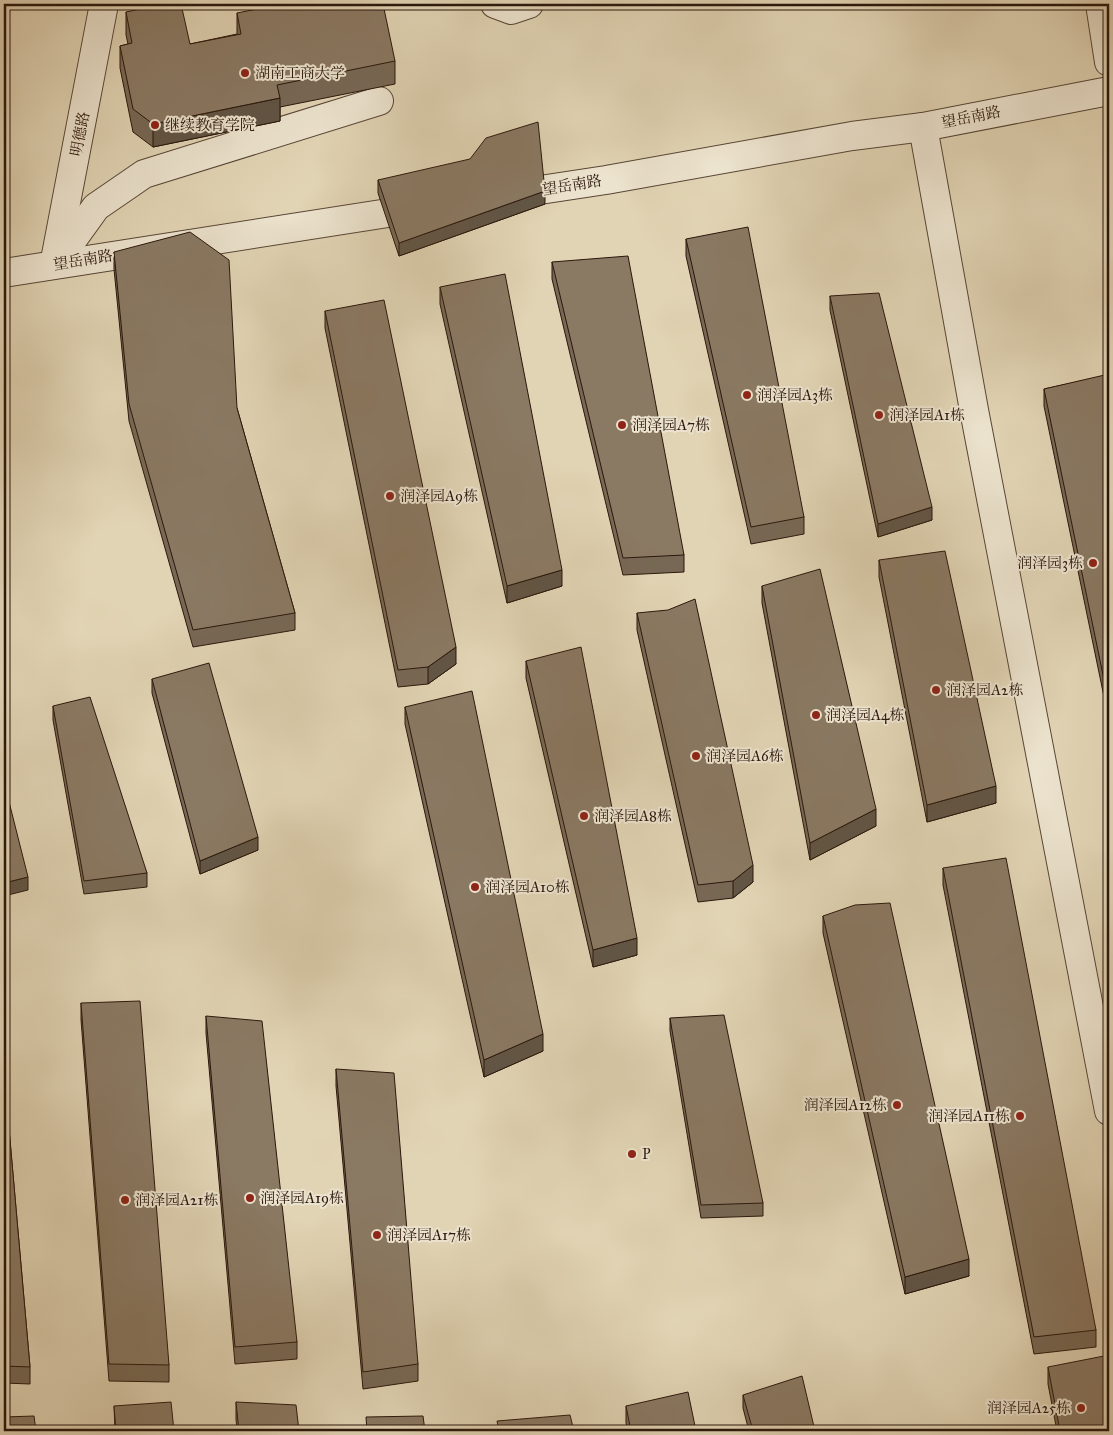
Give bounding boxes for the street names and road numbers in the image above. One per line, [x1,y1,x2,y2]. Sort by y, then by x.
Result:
street label: 望岳南路 [940,102,1002,132]
street label: 明德路 [67,110,93,158]
street label: 望岳南路 [541,171,603,199]
street label: 望岳南路 [52,246,114,274]

